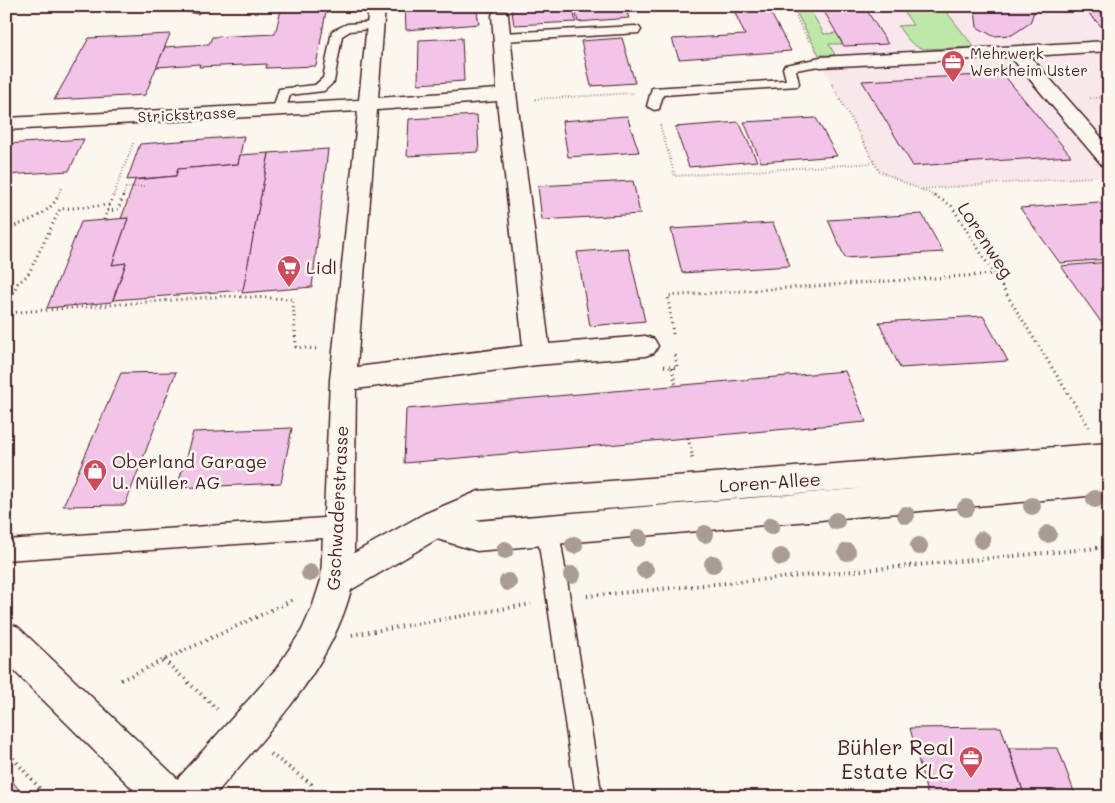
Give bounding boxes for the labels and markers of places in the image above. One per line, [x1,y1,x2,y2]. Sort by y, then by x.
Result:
place label: Mehrwerk Werkheim Uster [970,43,1088,80]
office icon: Mehrwerk Werkheim Uster [940,49,966,83]
supermarket icon: Lidl [276,254,302,288]
place label: Lidl [306,255,337,279]
place label: Oberland Garage U. Müller AG [112,449,267,494]
shop icon: Oberland Garage U. Müller AG [82,458,108,492]
place label: Bühler Real Estate KLG [837,733,954,784]
office icon: Bühler Real Estate KLG [958,745,984,779]

